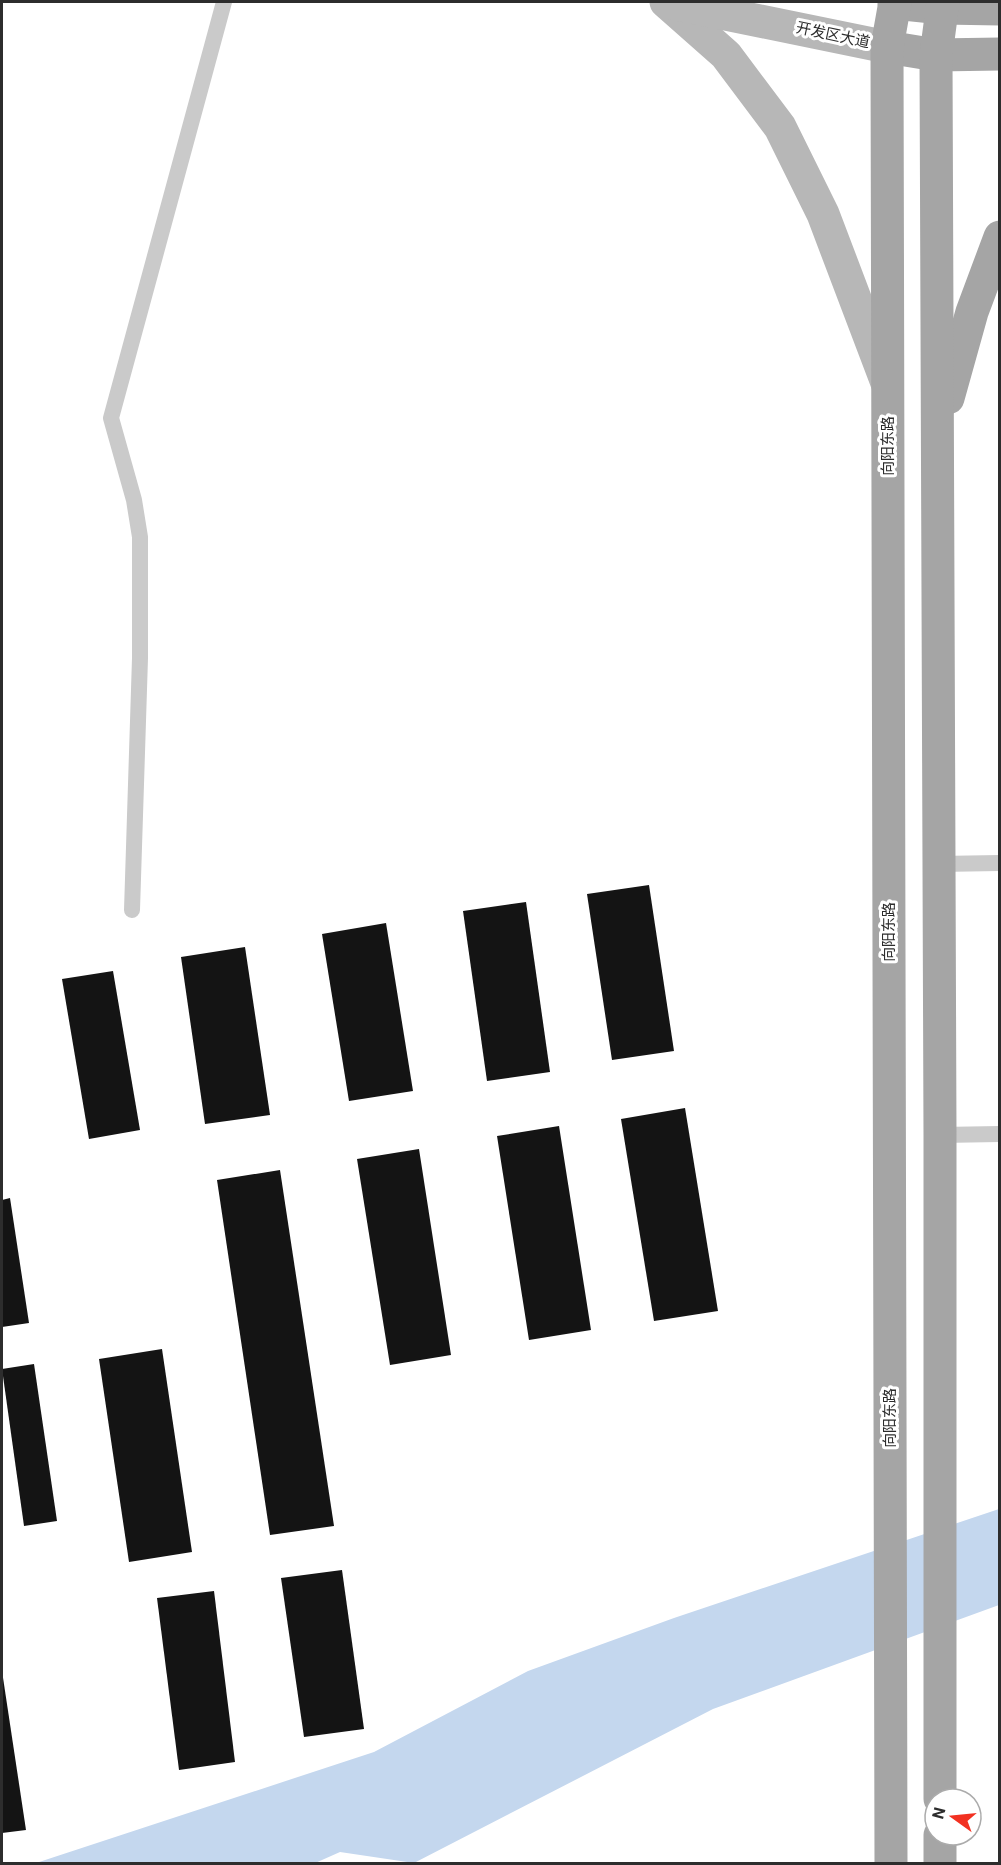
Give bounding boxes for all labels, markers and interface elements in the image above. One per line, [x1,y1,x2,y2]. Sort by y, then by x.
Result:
street label: 开发区大道 [794,18,872,52]
street label: 向阳东路 [879,416,897,476]
street label: 向阳东路 [880,902,898,962]
street label: 向阳东路 [881,1388,899,1448]
north arrow [923,1787,983,1847]
text: N [928,1805,950,1821]

